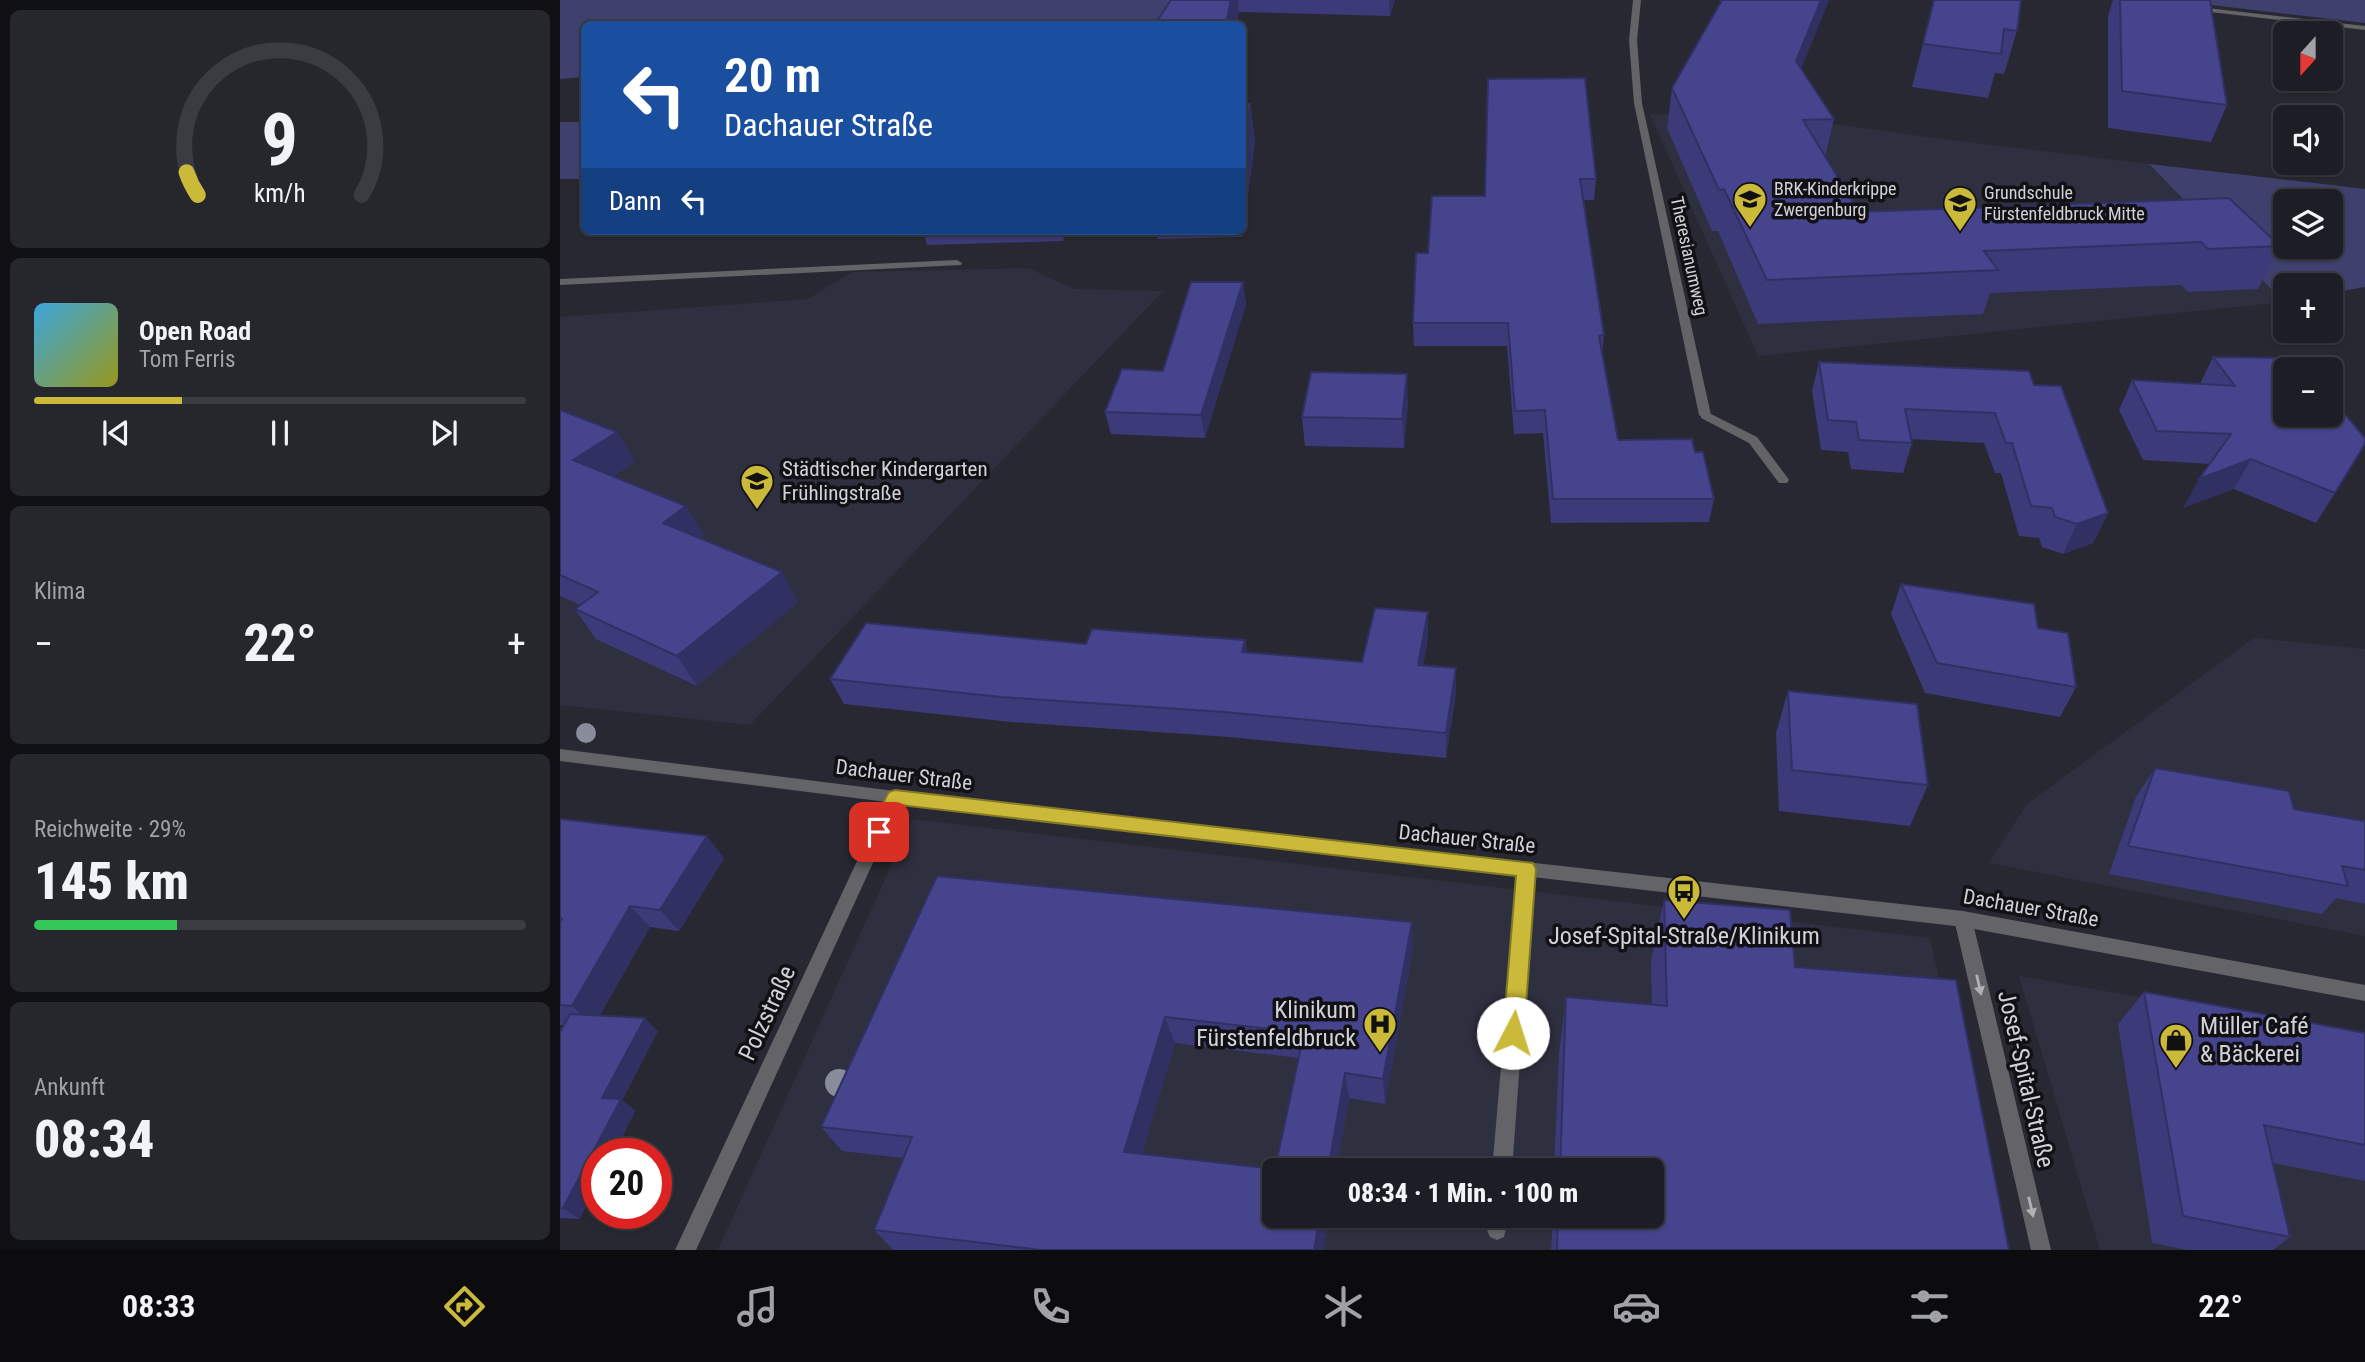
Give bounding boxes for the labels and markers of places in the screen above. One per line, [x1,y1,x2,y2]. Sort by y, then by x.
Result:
place label: BRK-Kinderkrippe Zwergenburg [1774,178,1897,220]
school or university icon: BRK-Kinderkrippe Zwergenburg [1731,180,1769,229]
place label: Grundschule Fürstenfeldbruck Mitte [1984,182,2145,224]
school or university icon: Grundschule Fürstenfeldbruck Mitte [1941,184,1979,233]
place label: Städtischer Kindergarten Frühlingstraße [782,457,988,505]
school or university icon: Städtischer Kindergarten Frühlingstraße [738,462,776,511]
pin [849,802,909,862]
bus stop icon: Josef-Spital-Straße/Klinikum [1665,872,1703,921]
place label: Josef-Spital-Straße/Klinikum [1548,922,1820,950]
place label: Klinikum Fürstenfeldbruck [1196,996,1356,1052]
hospital icon: Klinikum Fürstenfeldbruck [1361,1005,1399,1054]
place label: Müller Café & Bäckerei [2200,1012,2308,1068]
shop icon: Müller Café & Bäckerei [2157,1021,2195,1070]

